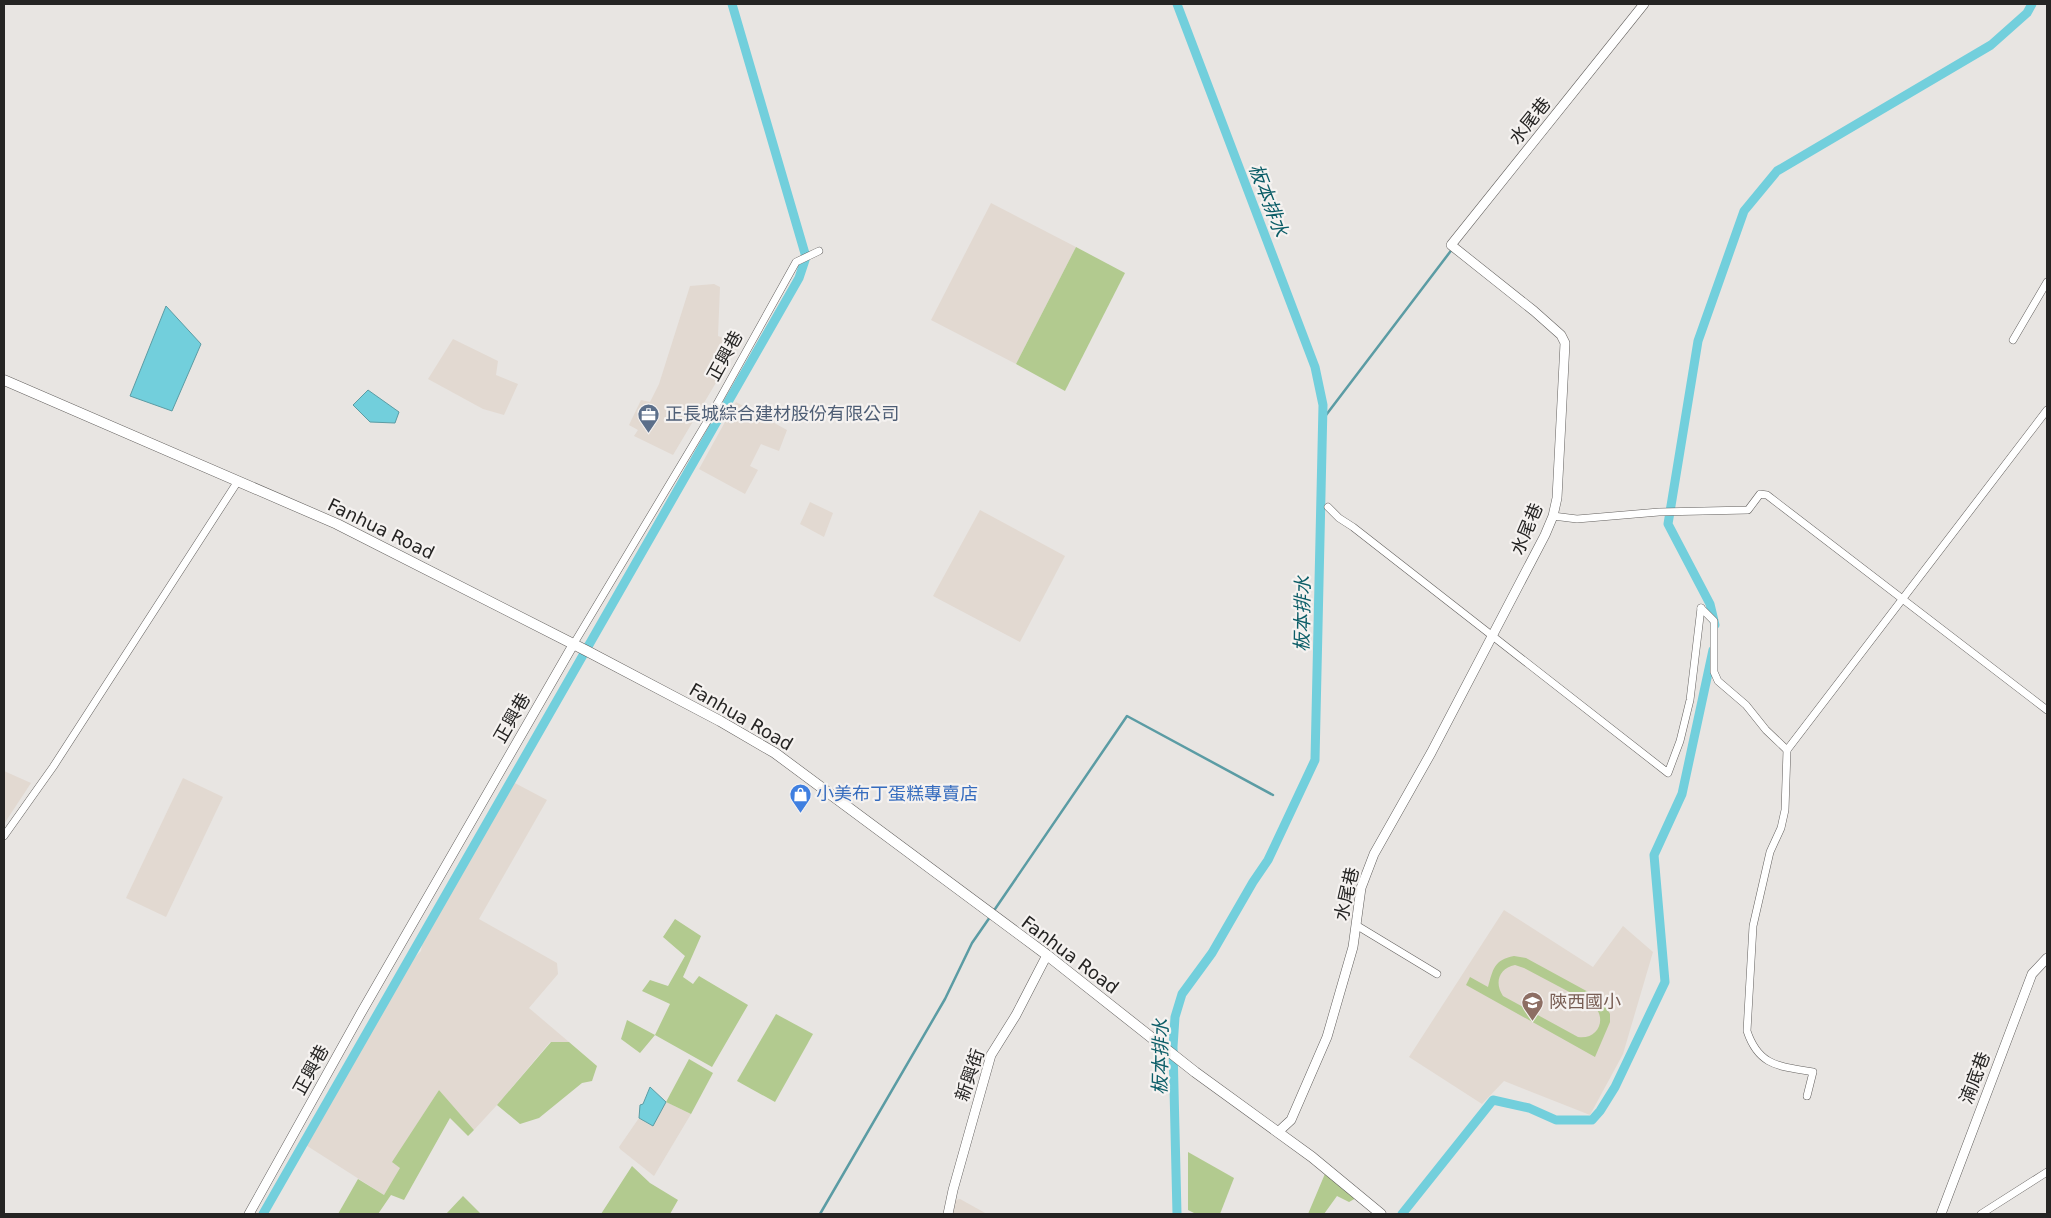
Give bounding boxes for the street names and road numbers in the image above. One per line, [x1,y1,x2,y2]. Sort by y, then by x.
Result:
street label: 水尾巷 [1504,93,1555,148]
street label: 正興巷 [702,327,747,384]
street label: Fanhua Road [325,494,438,563]
street label: 水尾巷 [1506,500,1547,558]
street label: Fanhua Road [686,679,797,755]
street label: 正興巷 [489,689,534,746]
street label: 水尾巷 [1330,865,1363,923]
street label: Fanhua Road [1018,911,1123,998]
street label: 正興巷 [288,1041,333,1098]
street label: 新興街 [951,1046,988,1104]
street label: 湳底巷 [1955,1049,1994,1107]

